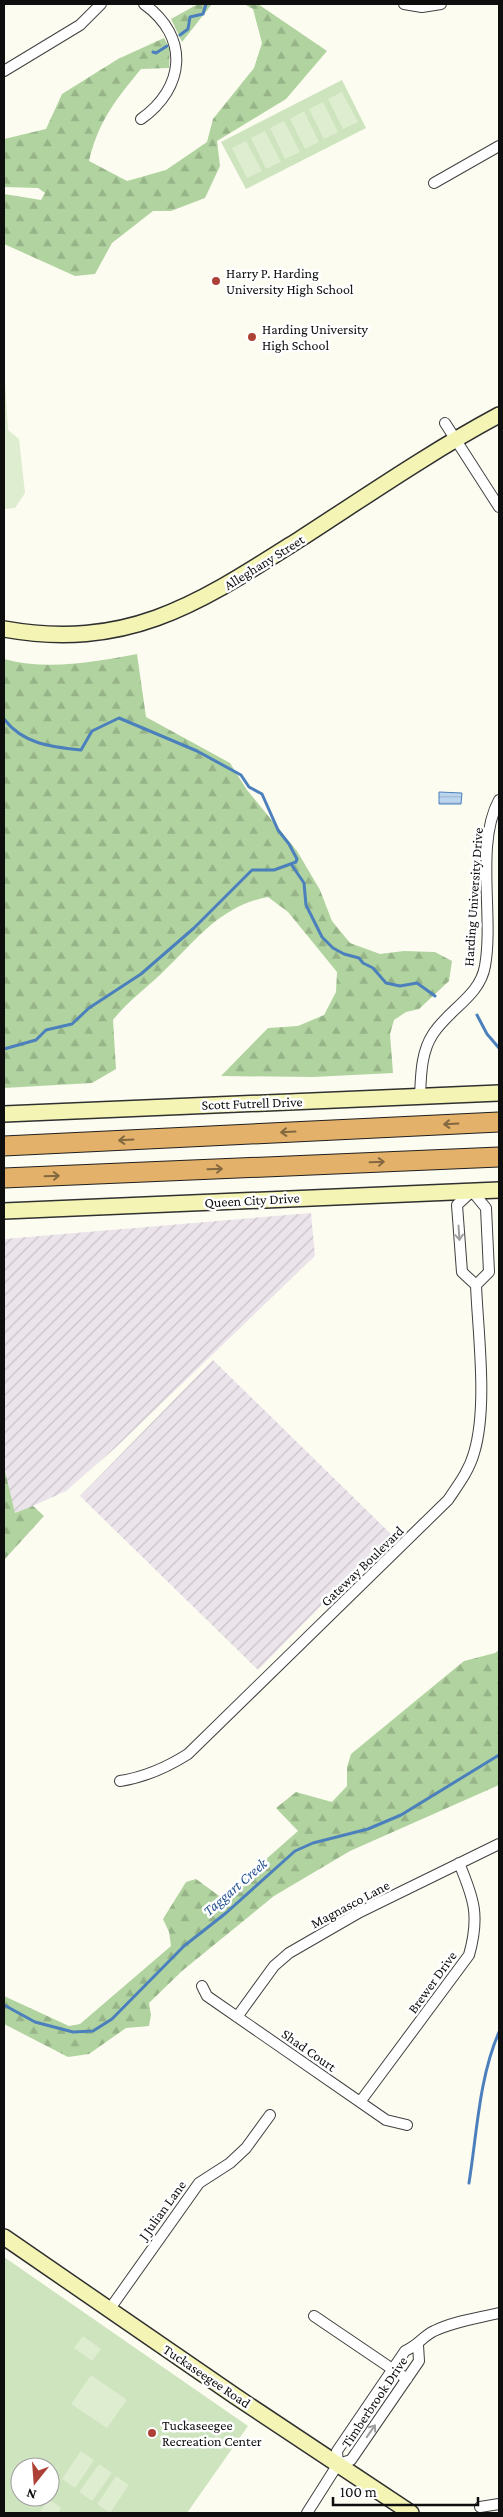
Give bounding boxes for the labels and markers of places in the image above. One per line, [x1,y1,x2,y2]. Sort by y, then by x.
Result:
place label: Harry P. Harding University High School [226,265,354,297]
marker: Harry P. Harding University High School [210,275,222,287]
place label: Harding University High School [262,321,369,353]
marker: Harding University High School [246,331,258,343]
place label: Tuckaseegee Recreation Center [162,2417,262,2449]
marker: Tuckaseegee Recreation Center [146,2427,158,2439]

